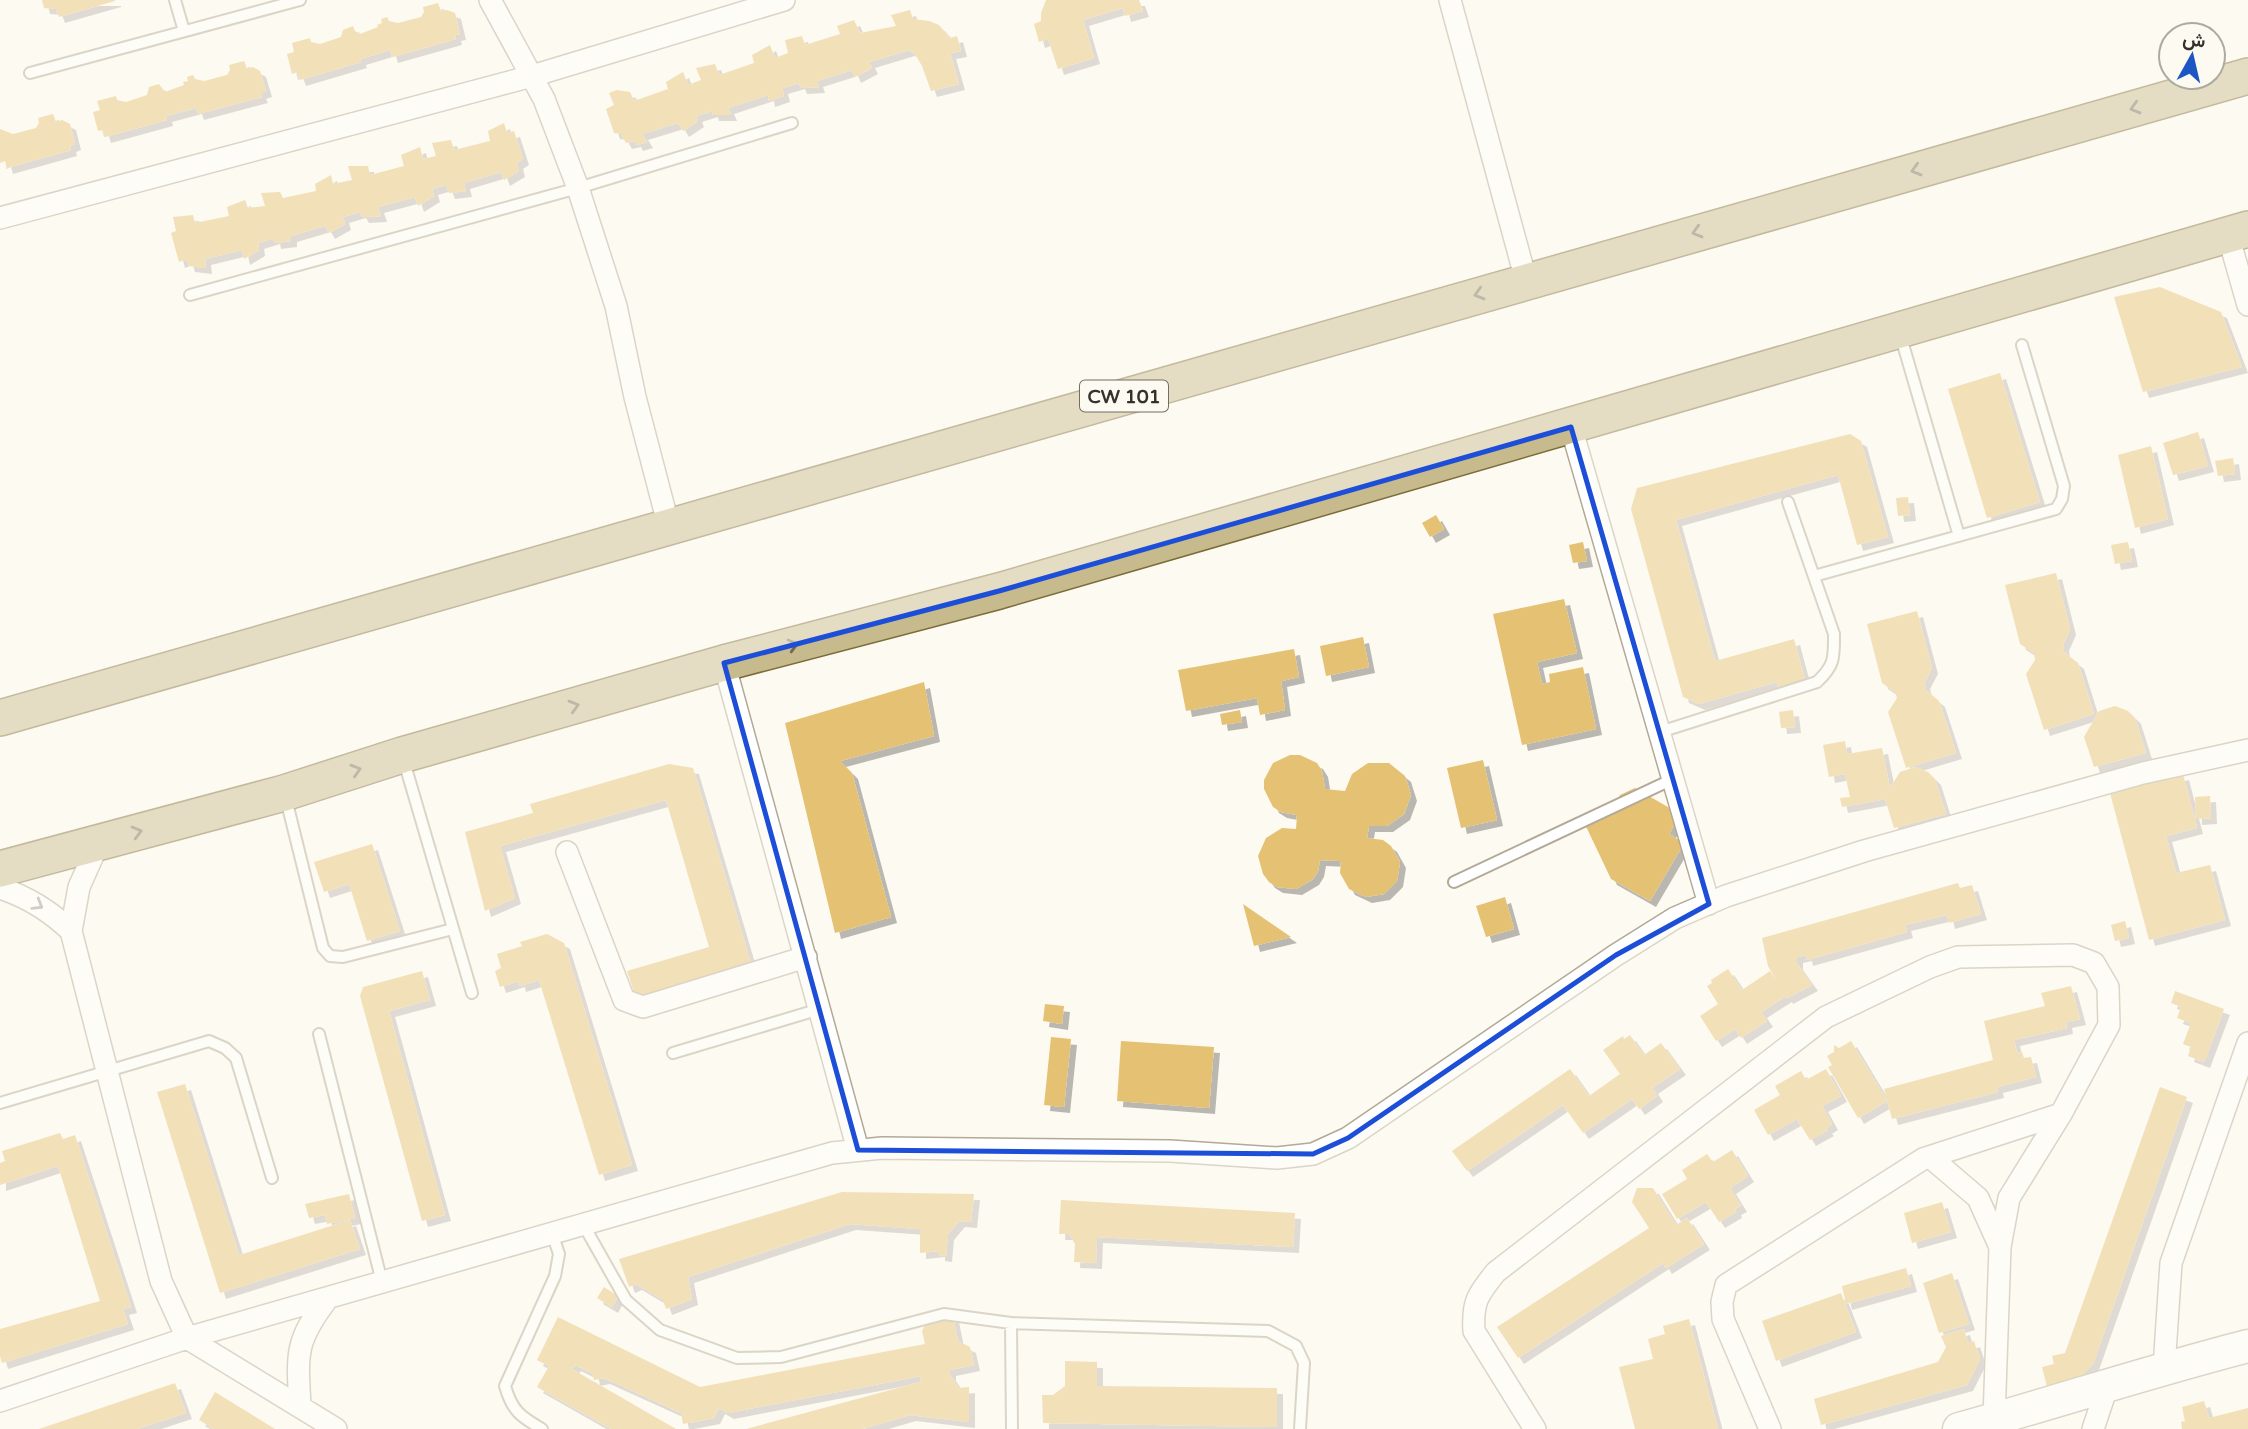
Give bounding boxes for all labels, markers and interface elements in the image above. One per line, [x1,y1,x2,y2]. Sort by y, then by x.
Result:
north arrow [2157,21,2227,91]
text: ش [2181,28,2207,53]
one-way arrow [2129,99,2141,114]
one-way arrow [1911,161,1923,176]
one-way arrow [1692,223,1704,238]
one-way arrow [1473,286,1485,300]
road number: CW 101 [1080,380,1168,412]
one-way arrow [787,639,799,653]
one-way arrow [568,700,580,714]
one-way arrow [349,764,361,778]
one-way arrow [131,826,143,840]
one-way arrow [31,897,44,910]

